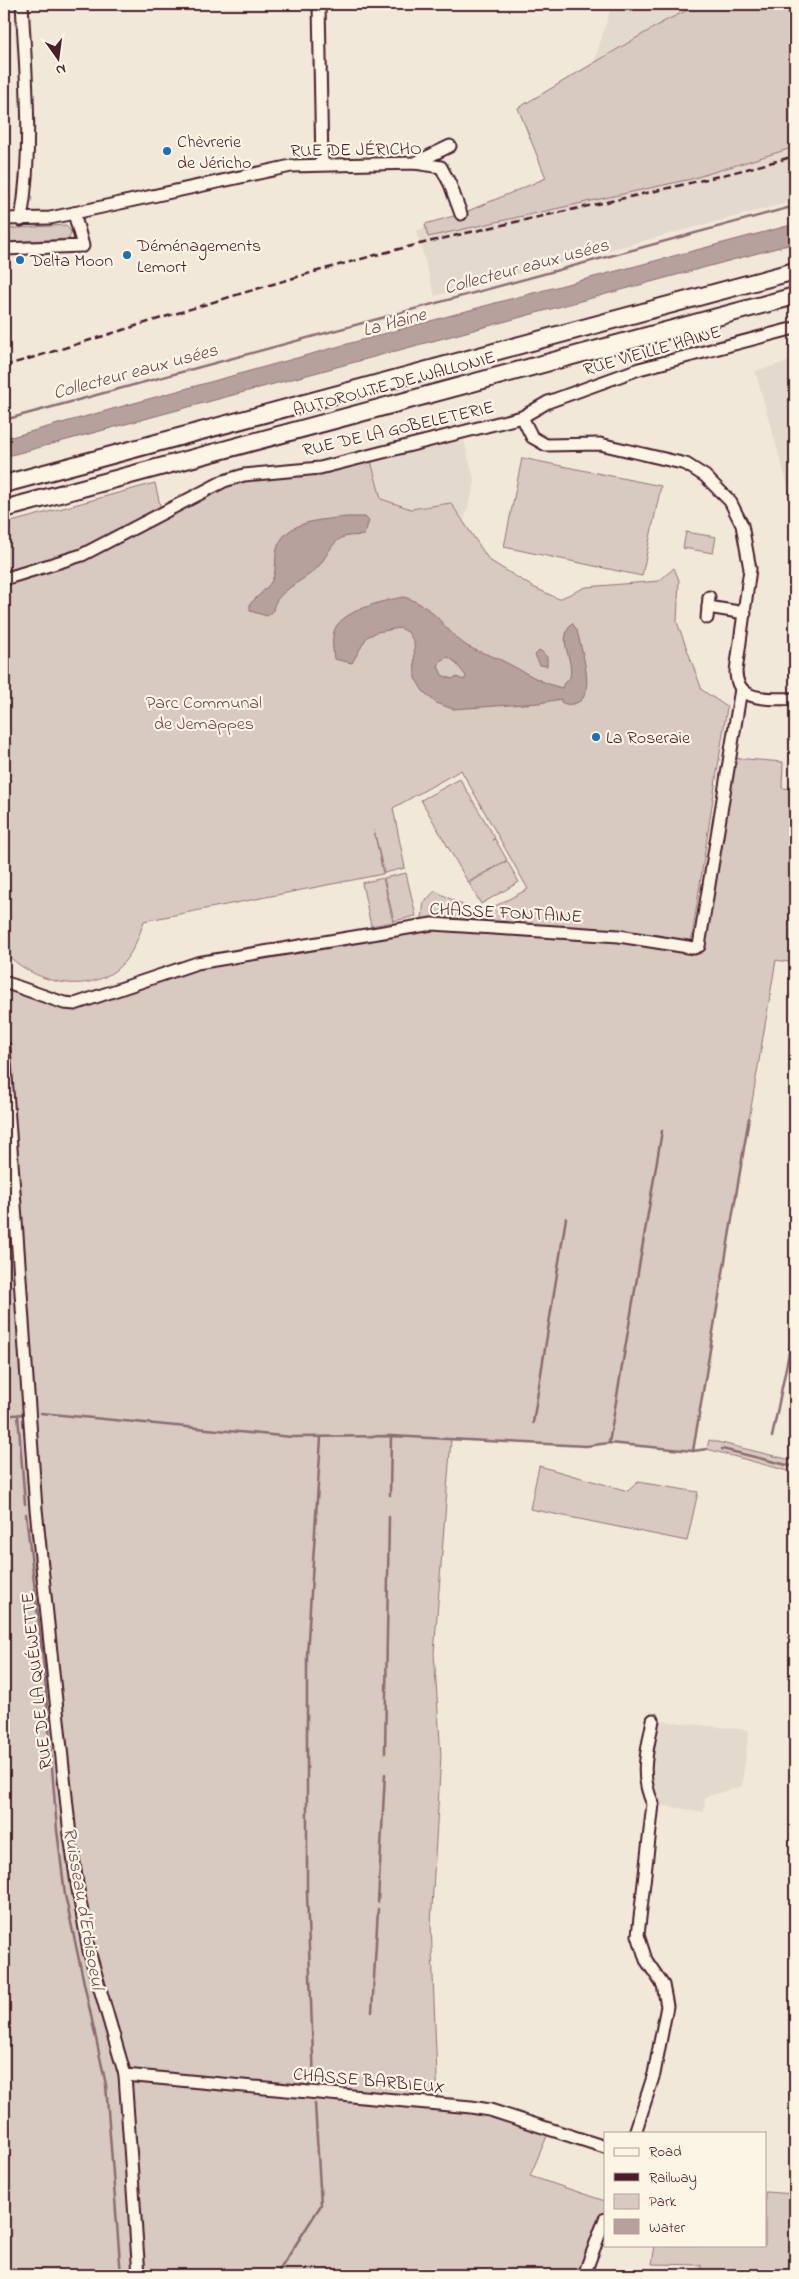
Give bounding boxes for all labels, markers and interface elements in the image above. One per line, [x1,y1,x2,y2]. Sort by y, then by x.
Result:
north arrow [32,32,82,82]
text: N [54,58,68,80]
place label: Chèvrerie de Jéricho [177,130,251,177]
street label: RUE DE JÉRICHO [290,137,422,165]
marker: Chèvrerie de Jéricho [161,145,173,157]
water label: Collecteur eaux usées [441,232,612,302]
place label: Déménagements Lemort [136,234,261,281]
place label: Delta Moon [29,249,113,275]
marker: Déménagements Lemort [121,249,133,261]
marker: Delta Moon [14,254,26,266]
water label: La Haine [360,302,431,345]
street label: RUE VIEILLE HAINE [581,320,725,384]
water label: Collecteur eaux usées [50,337,221,407]
street label: AUTOROUTE DE WALLONIE [290,345,499,424]
street label: RUE DE LA GOBELETERIE [300,395,497,465]
park label: Parc Communal de Jemappes [146,691,262,738]
place label: La Roseraie [606,726,691,752]
marker: La Roseraie [590,731,602,743]
street label: CHASSE FONTAINE [429,897,583,931]
street label: RUE DE LA QUÉWETTE [16,1591,60,1771]
water label: Ruisseau d'Erbisoeul [55,1825,111,1994]
street label: CHASSE BARBIEUX [292,2062,446,2102]
legend [604,2132,766,2246]
text: Road [649,2141,682,2163]
text: Railway [649,2167,697,2190]
text: Park [649,2191,677,2213]
text: Water [649,2217,685,2239]

